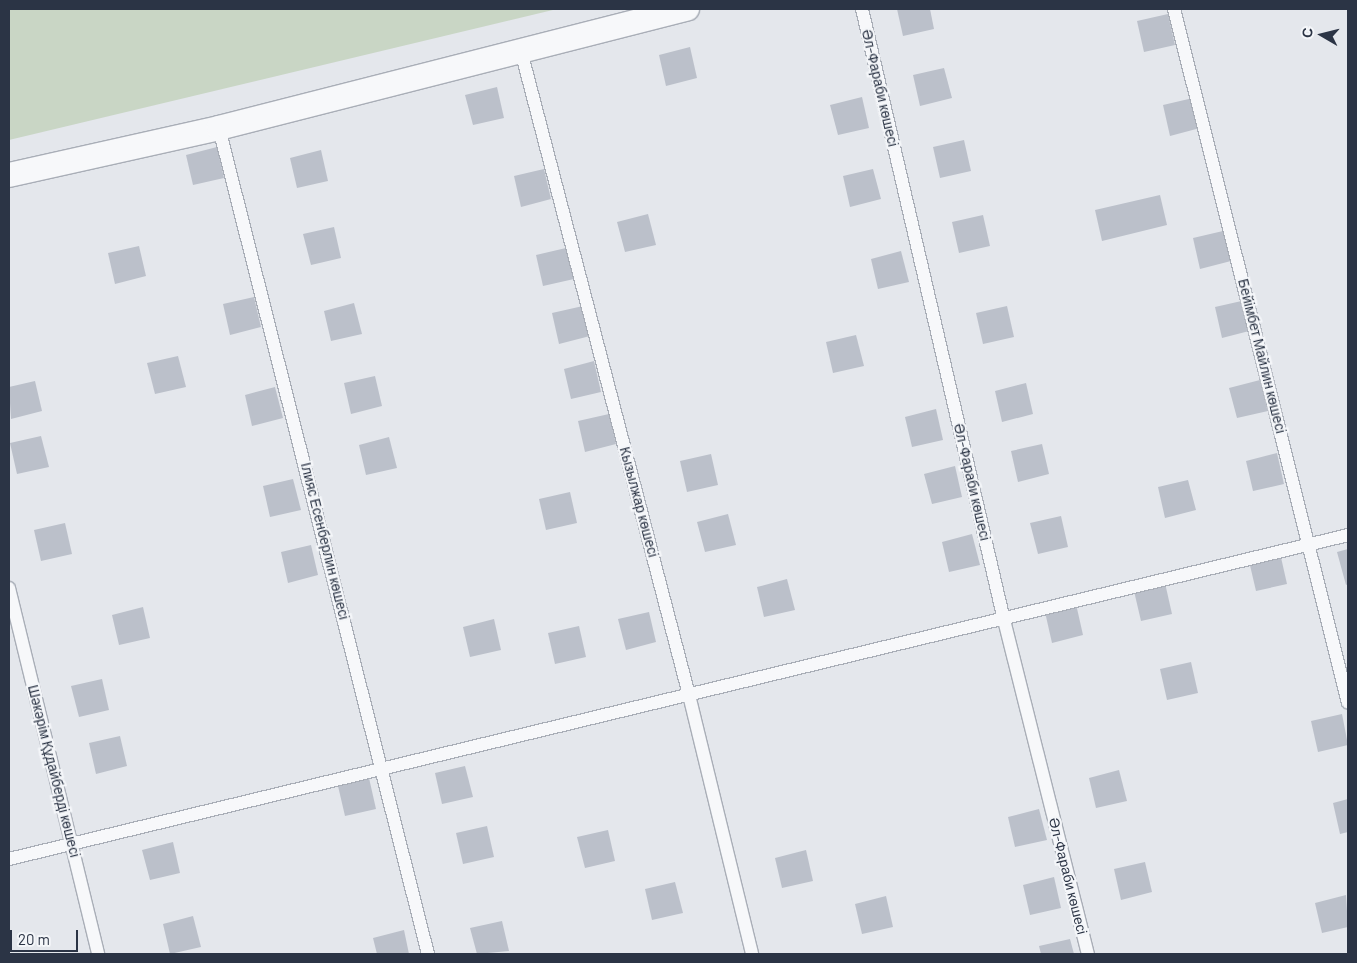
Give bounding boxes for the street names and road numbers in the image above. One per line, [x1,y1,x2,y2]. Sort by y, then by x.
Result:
street label: Әл-Фараби көшесі [858,28,902,148]
street label: Бейімбет Майлин көшесі [1235,277,1289,435]
street label: Әл-Фараби көшесі [950,422,994,542]
street label: Кызылжар көшесі [616,445,662,559]
street label: Ілияс Есенберлин көшесі [297,461,353,621]
street label: Шәкәрім Құдайберді көшесі [24,683,84,859]
street label: Әл-Фараби көшесі [1045,816,1091,936]

